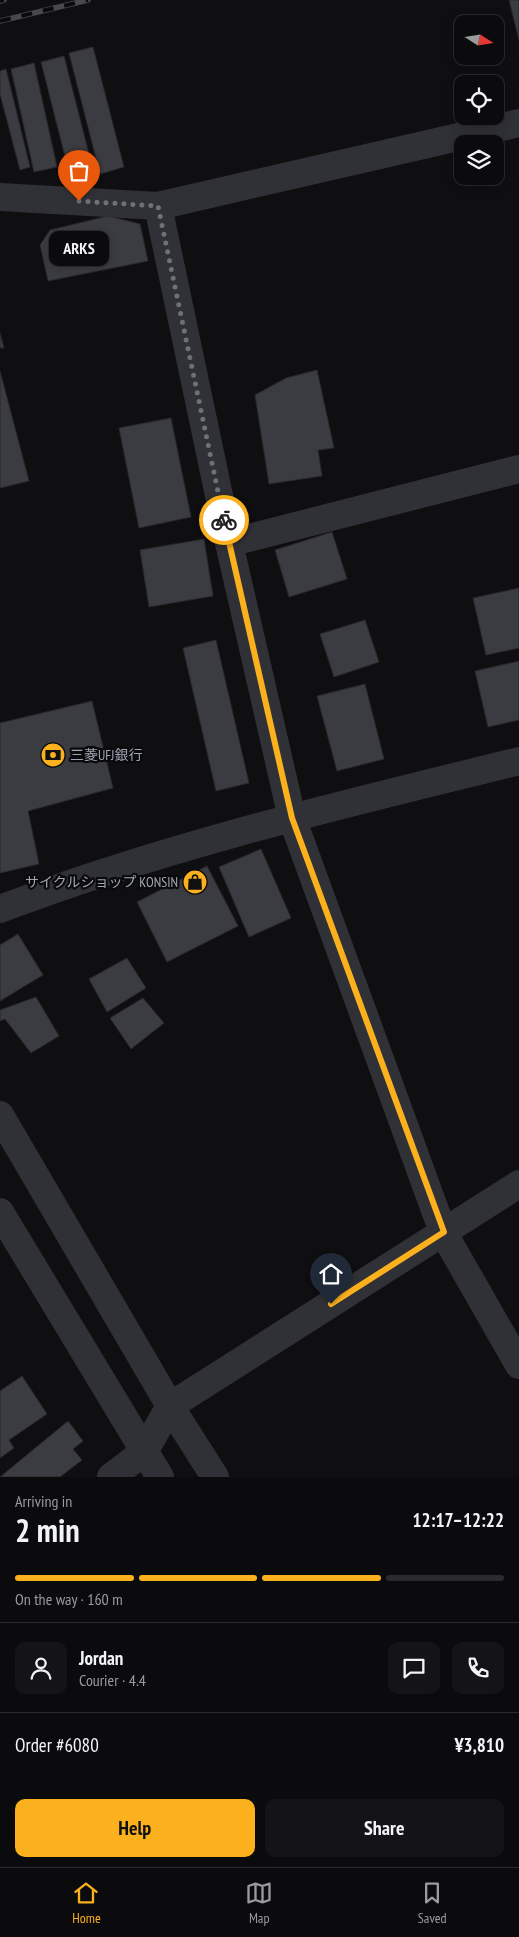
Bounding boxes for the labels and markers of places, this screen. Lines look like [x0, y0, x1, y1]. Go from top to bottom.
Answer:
pin [58, 150, 100, 201]
callout: ARKS [49, 231, 109, 266]
bank icon: 三菱UFJ銀行 [40, 742, 66, 768]
place label: 三菱UFJ銀行 [70, 746, 142, 764]
shop icon: サイクルショップ KONSIN [182, 869, 208, 895]
place label: サイクルショップ KONSIN [25, 873, 178, 891]
pin [310, 1253, 352, 1304]

